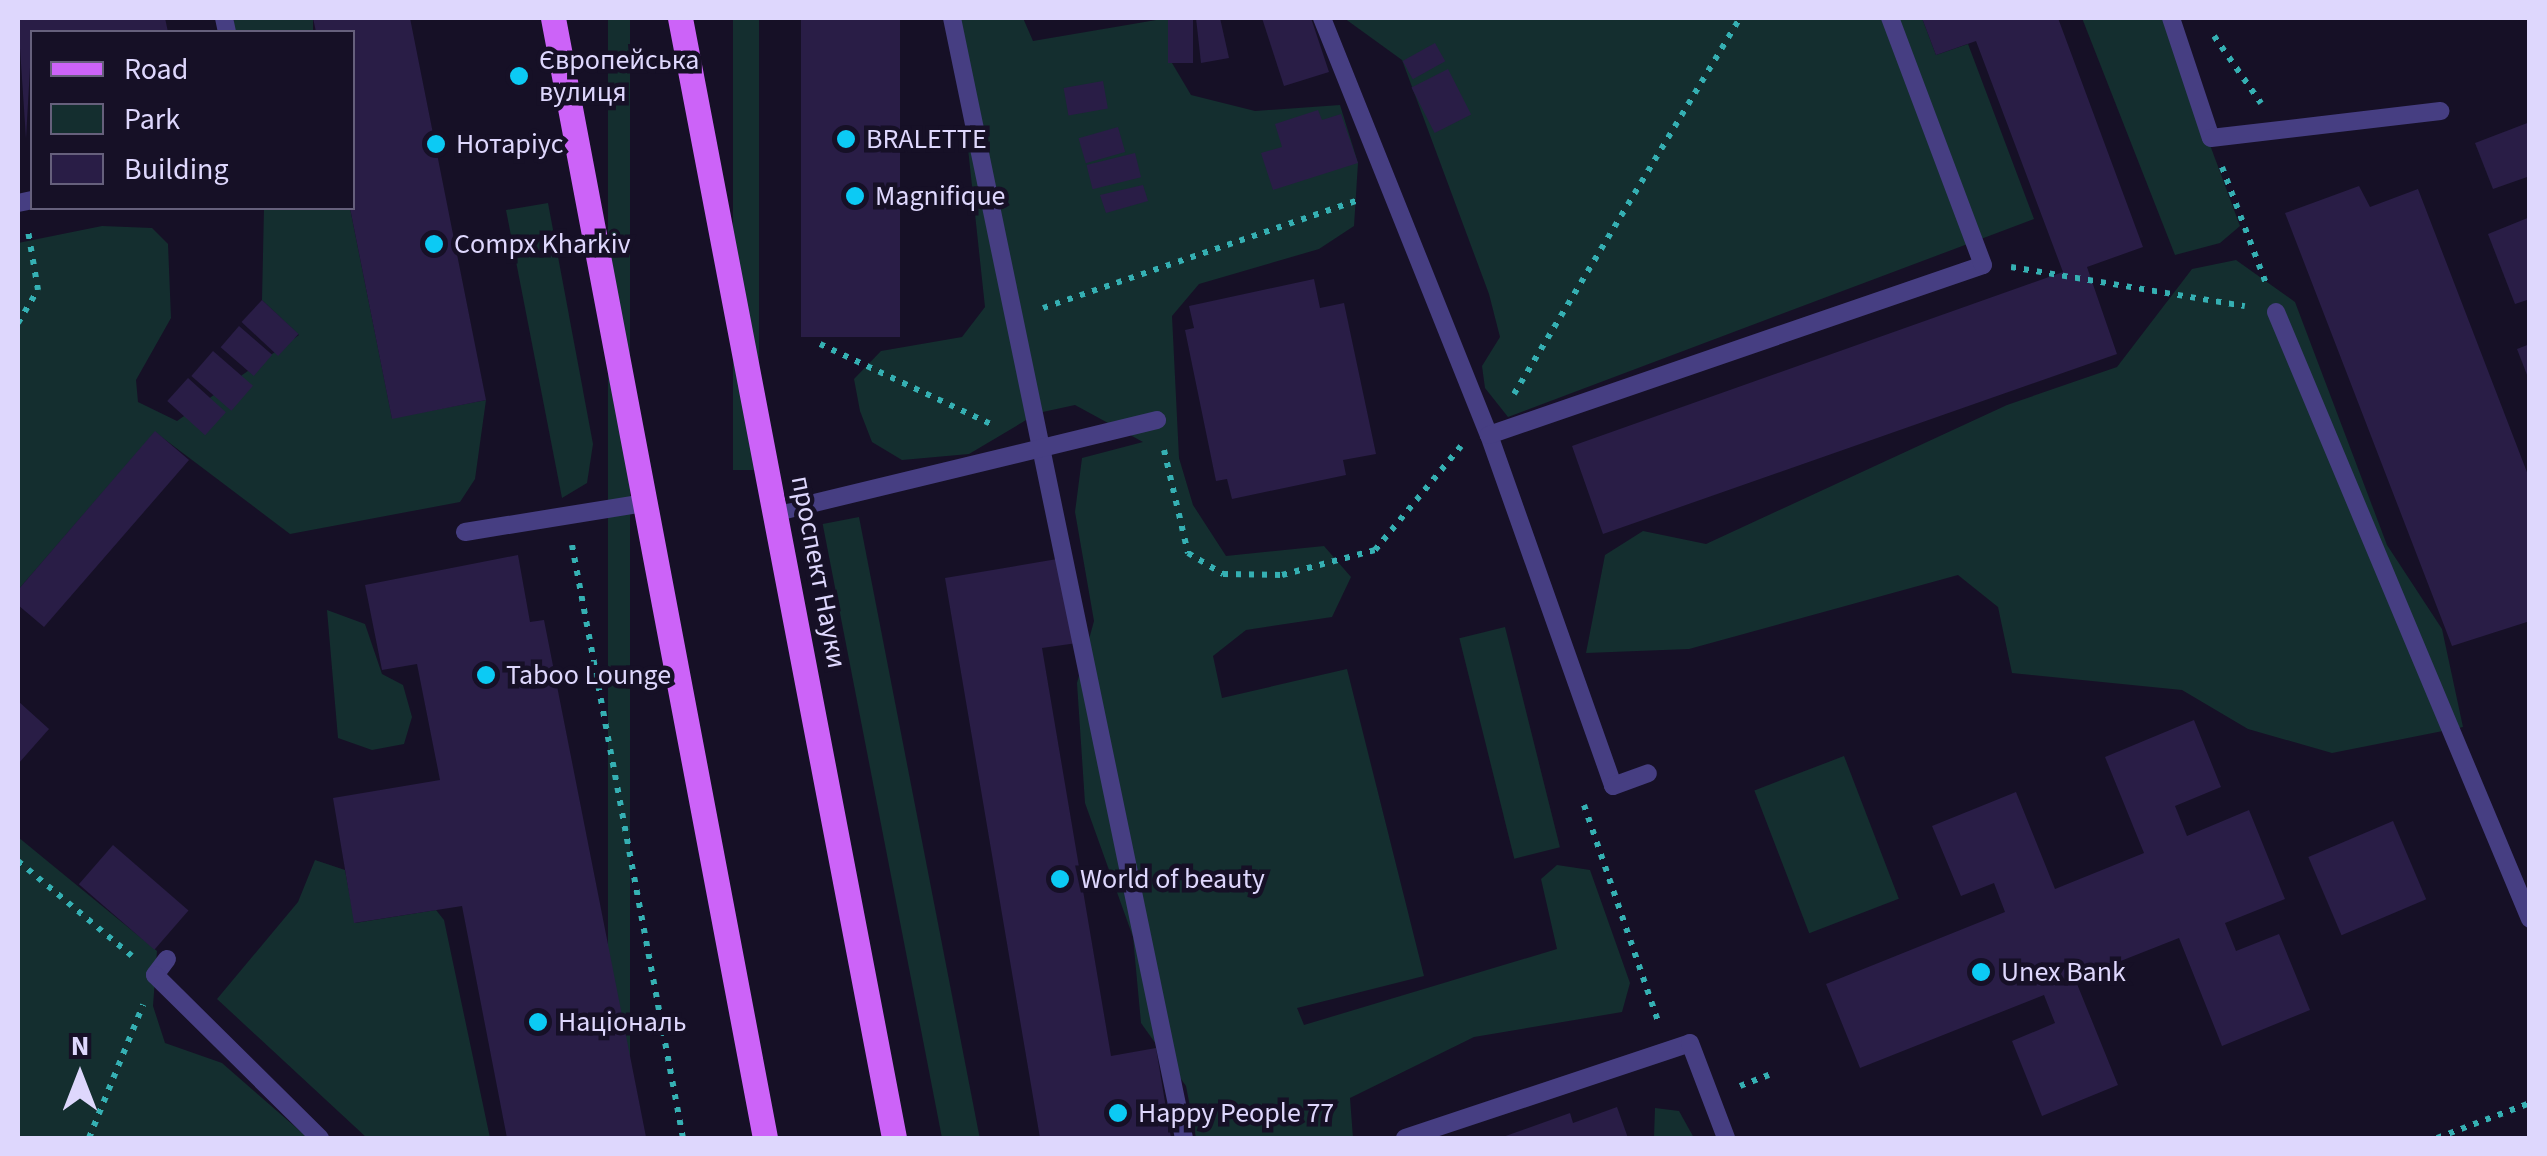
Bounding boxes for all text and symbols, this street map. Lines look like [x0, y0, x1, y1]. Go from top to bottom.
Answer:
legend [30, 30, 355, 210]
place label: Європейська вулиця [539, 43, 699, 109]
text: Road [124, 48, 188, 91]
marker: Європейська вулиця [508, 65, 530, 87]
text: Park [124, 98, 180, 141]
place label: BRALETTE [866, 122, 987, 156]
place label: Нотаріус [456, 127, 564, 161]
marker: BRALETTE [835, 128, 857, 150]
marker: Нотаріус [425, 133, 447, 155]
text: Building [124, 148, 229, 191]
place label: Magnifique [875, 179, 1006, 213]
marker: Magnifique [844, 185, 866, 207]
place label: Compx Kharkiv [454, 227, 631, 261]
marker: Compx Kharkiv [423, 233, 445, 255]
street label: проспект Науки [784, 473, 854, 671]
place label: Taboo Lounge [506, 658, 671, 692]
marker: Taboo Lounge [475, 664, 497, 686]
place label: World of beauty [1080, 862, 1265, 896]
marker: World of beauty [1049, 868, 1071, 890]
place label: Unex Bank [2001, 955, 2126, 989]
marker: Unex Bank [1970, 961, 1992, 983]
place label: Національ [558, 1005, 687, 1039]
marker: Національ [527, 1011, 549, 1033]
north arrow [30, 1026, 130, 1126]
text: N [71, 1026, 89, 1066]
place label: Happy People 77 [1138, 1096, 1334, 1130]
marker: Happy People 77 [1107, 1102, 1129, 1124]

